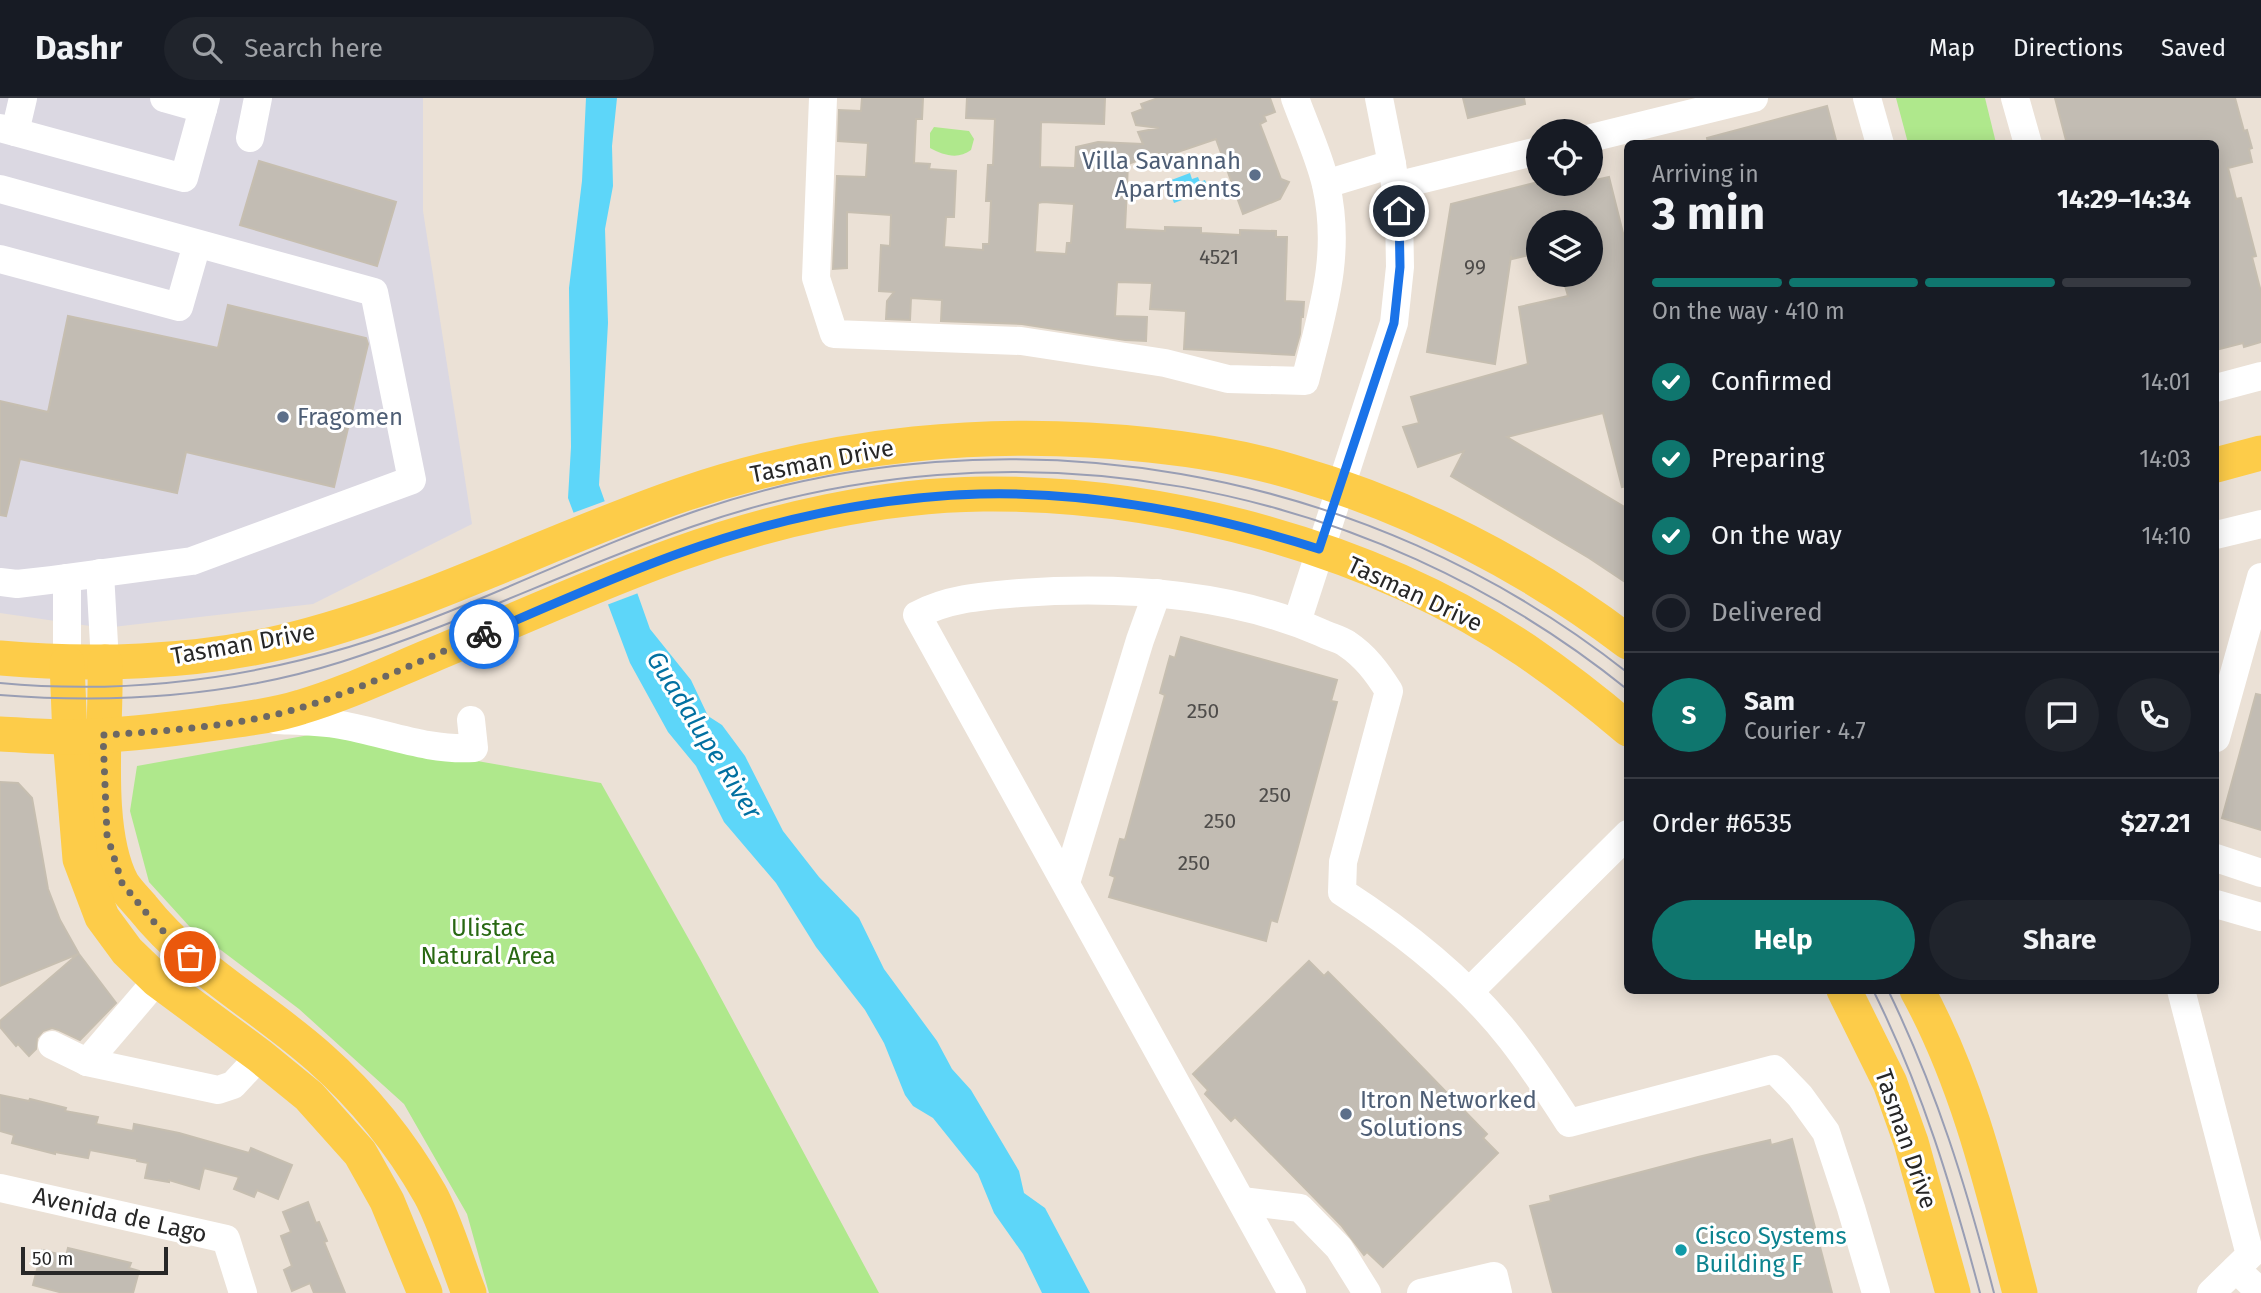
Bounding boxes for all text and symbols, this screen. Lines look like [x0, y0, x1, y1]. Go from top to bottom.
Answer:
search box [164, 17, 654, 80]
text: Dashr [35, 28, 122, 68]
icon: search [188, 29, 226, 67]
text: Search here [244, 33, 383, 64]
text: Map [1929, 34, 1975, 62]
text: Directions [2013, 34, 2123, 62]
text: Saved [2161, 34, 2226, 62]
map controls [1526, 119, 1603, 287]
button: locate [1526, 119, 1603, 196]
place label: Villa Savannah Apartments [1082, 147, 1241, 203]
text: Arriving in [1652, 160, 1759, 188]
marker: Villa Savannah Apartments [1247, 167, 1263, 183]
pin [1369, 181, 1429, 241]
text: 14:29–14:34 [2057, 184, 2191, 215]
text: 3 min [1652, 186, 1765, 241]
icon: home [1380, 192, 1418, 230]
button: layers [1526, 210, 1603, 287]
house number: 4521 [1199, 244, 1239, 270]
house number: 99 [1464, 254, 1486, 280]
text: On the way · 410 m [1652, 297, 1845, 325]
icon: check [1652, 363, 1690, 401]
text: Confirmed [1711, 366, 1832, 397]
text: 14:01 [2141, 368, 2191, 396]
place label: Fragomen [297, 403, 403, 431]
marker: Fragomen [275, 409, 291, 425]
street label: Tasman Drive [748, 433, 896, 489]
icon: check [1652, 440, 1690, 478]
text: Preparing [1711, 443, 1824, 474]
text: 14:03 [2139, 445, 2191, 473]
icon: check [1652, 517, 1690, 555]
text: On the way [1711, 520, 1842, 551]
text: 14:10 [2141, 522, 2191, 550]
street label: Tasman Drive [1343, 551, 1487, 637]
text: Delivered [1711, 597, 1823, 628]
courier [449, 599, 519, 669]
icon: bike [465, 615, 503, 653]
street label: Tasman Drive [169, 618, 317, 670]
water label: Guadalupe River [640, 645, 769, 826]
button: chat [2025, 678, 2099, 752]
button: phone [2117, 678, 2191, 752]
text: Sam [1744, 686, 1795, 717]
house number: 250 [1187, 698, 1219, 724]
text: S [1682, 700, 1696, 731]
text: Courier · 4.7 [1744, 717, 1866, 745]
house number: 250 [1259, 782, 1291, 808]
house number: 250 [1204, 808, 1236, 834]
text: Order #6535 [1652, 808, 1792, 839]
text: $27.21 [2120, 808, 2191, 839]
house number: 250 [1178, 850, 1210, 876]
button: Help [1652, 900, 1915, 980]
button: Share [1929, 900, 2191, 980]
park label: Ulistac Natural Area [421, 914, 555, 970]
pin [160, 927, 220, 987]
icon: bag [171, 938, 209, 976]
street label: Tasman Drive [1869, 1066, 1943, 1212]
place label: Itron Networked Solutions [1360, 1086, 1537, 1142]
marker: Itron Networked Solutions [1338, 1106, 1354, 1122]
street label: Avenida de Lago [30, 1181, 210, 1249]
place label: Cisco Systems Building F [1695, 1222, 1847, 1278]
marker: Cisco Systems Building F [1673, 1242, 1689, 1258]
scale bar [21, 1244, 168, 1276]
text: 50 m [32, 1247, 73, 1270]

